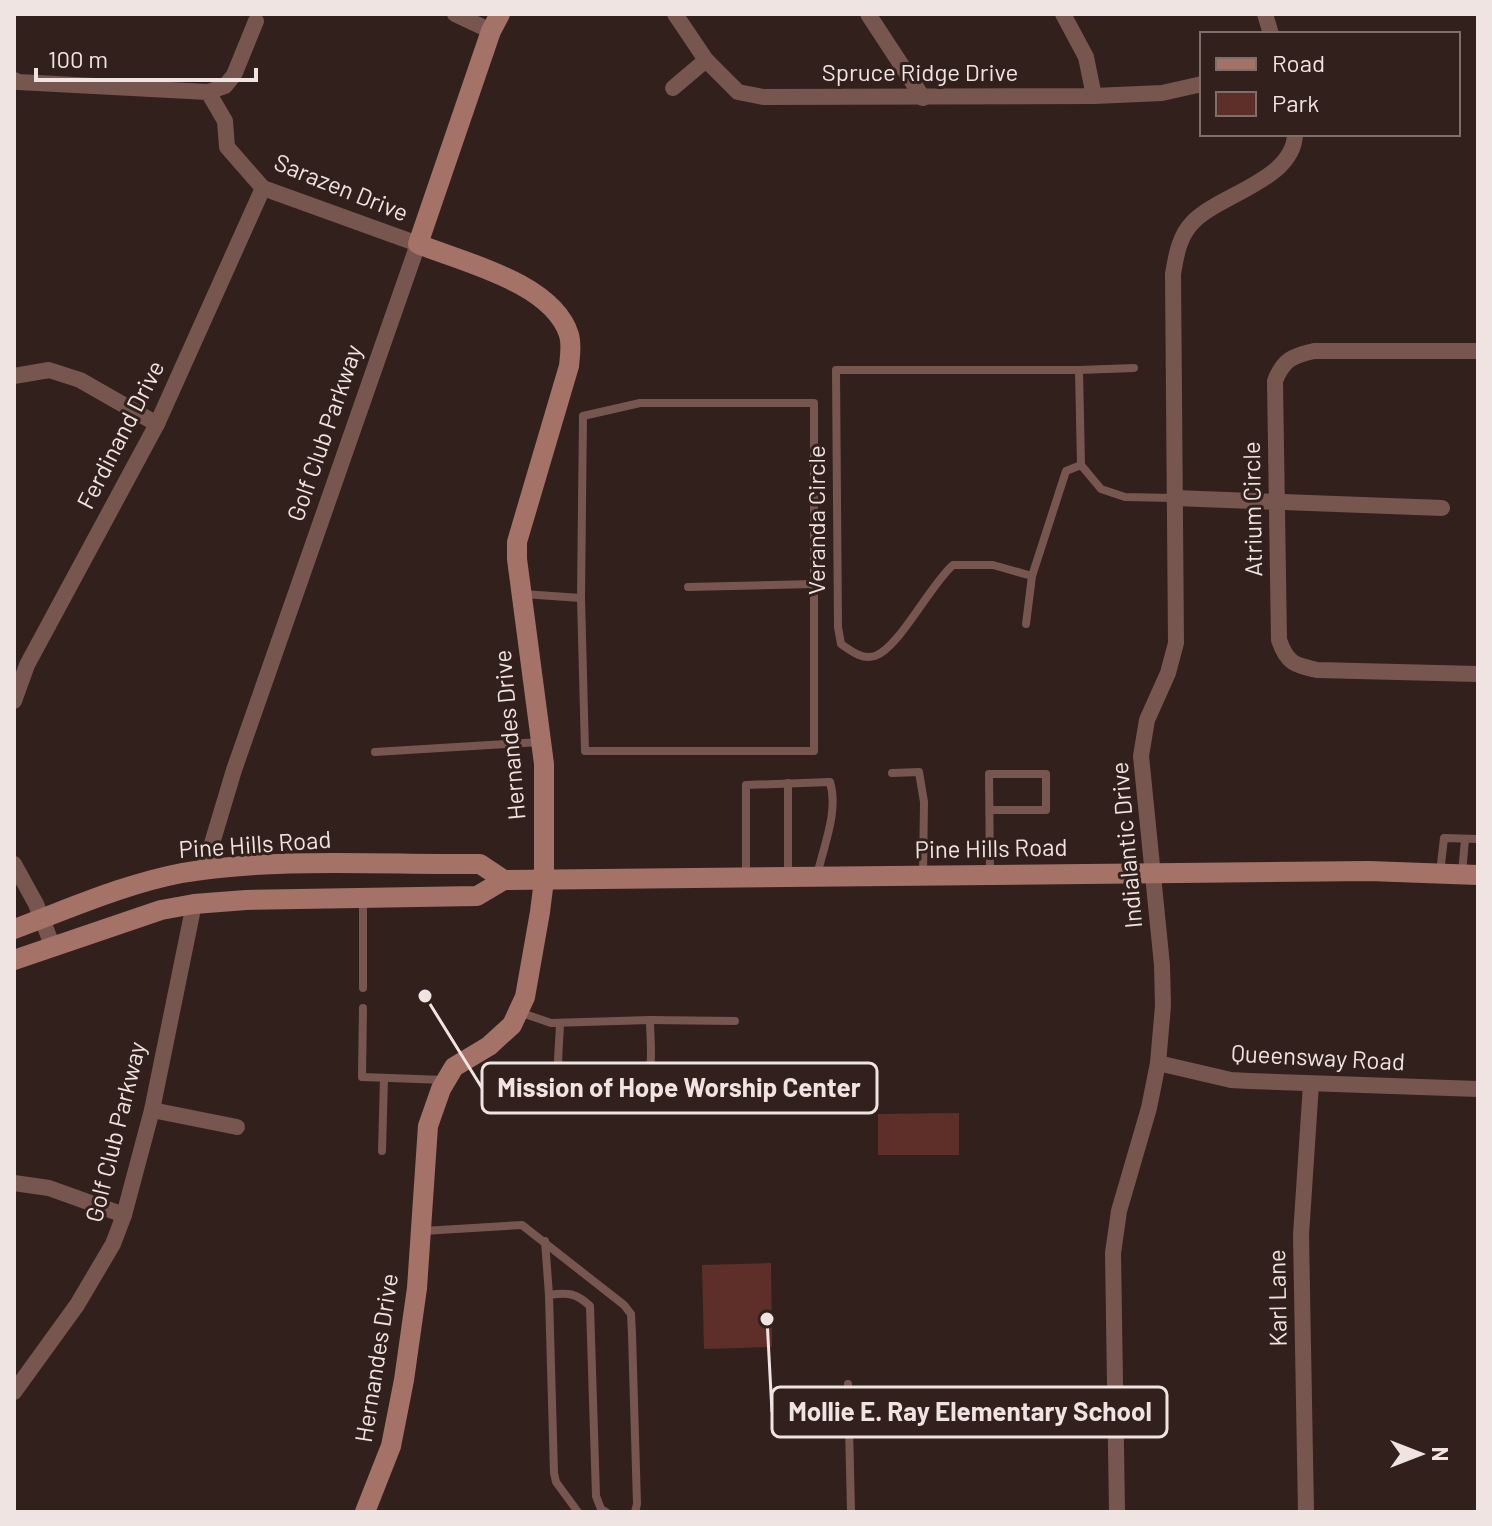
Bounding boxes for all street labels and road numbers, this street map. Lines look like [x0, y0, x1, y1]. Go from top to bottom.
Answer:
street label: Spruce Ridge Drive [822, 57, 1018, 86]
street label: Sarazen Drive [270, 147, 413, 227]
street label: Golf Club Parkway [280, 340, 367, 525]
street label: Ferdinand Drive [70, 355, 170, 513]
street label: Atrium Circle [1236, 441, 1267, 577]
street label: Veranda Circle [801, 445, 830, 595]
street label: Hernandes Drive [487, 649, 530, 821]
street label: Indialantic Drive [1104, 761, 1147, 929]
street label: Pine Hills Road [178, 824, 332, 863]
street label: Pine Hills Road [914, 832, 1068, 863]
street label: Queensway Road [1230, 1037, 1406, 1076]
street label: Golf Club Parkway [78, 1038, 151, 1225]
street label: Karl Lane [1261, 1249, 1292, 1347]
street label: Hernandes Drive [348, 1271, 403, 1444]

